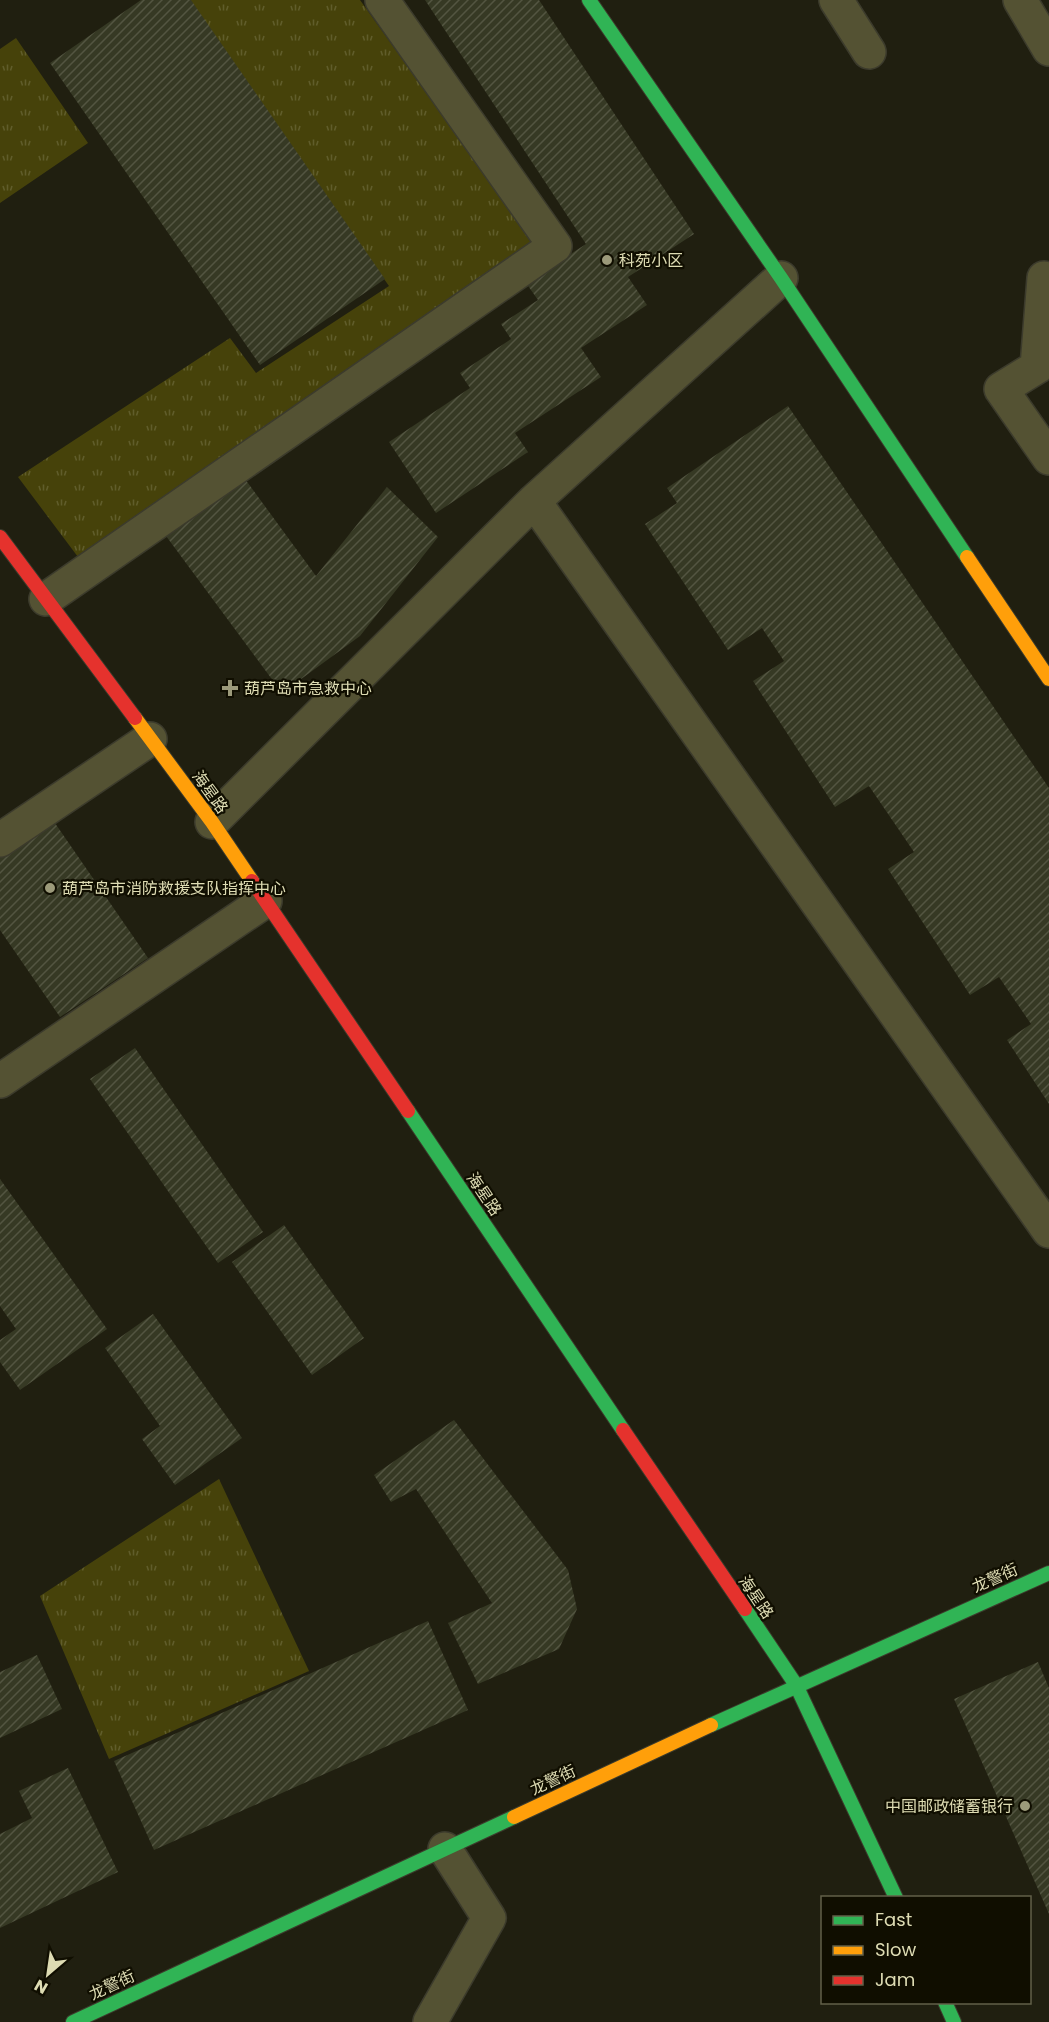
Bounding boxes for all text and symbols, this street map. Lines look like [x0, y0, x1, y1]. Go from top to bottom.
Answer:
place label: 科苑小区 [619, 249, 683, 272]
marker: 科苑小区 [600, 253, 614, 267]
place label: 葫芦岛市急救中心 [244, 677, 372, 700]
marker: 葫芦岛市急救中心 [221, 679, 239, 697]
street label: 海星路 [187, 766, 233, 818]
place label: 葫芦岛市消防救援支队指挥中心 [62, 877, 286, 900]
marker: 葫芦岛市消防救援支队指挥中心 [43, 881, 57, 895]
street label: 海星路 [461, 1168, 507, 1220]
street label: 龙警街 [968, 1558, 1022, 1598]
street label: 海星路 [733, 1571, 779, 1623]
street label: 龙警街 [526, 1759, 580, 1801]
place label: 中国邮政储蓄银行 [885, 1795, 1013, 1818]
marker: 中国邮政储蓄银行 [1018, 1799, 1032, 1813]
legend [821, 1896, 1031, 2004]
text: Fast [875, 1907, 912, 1932]
text: Slow [875, 1937, 917, 1962]
north arrow [18, 1944, 78, 2004]
street label: 龙警街 [85, 1964, 139, 2006]
text: Jam [875, 1967, 915, 1992]
text: N [30, 1974, 52, 2000]

